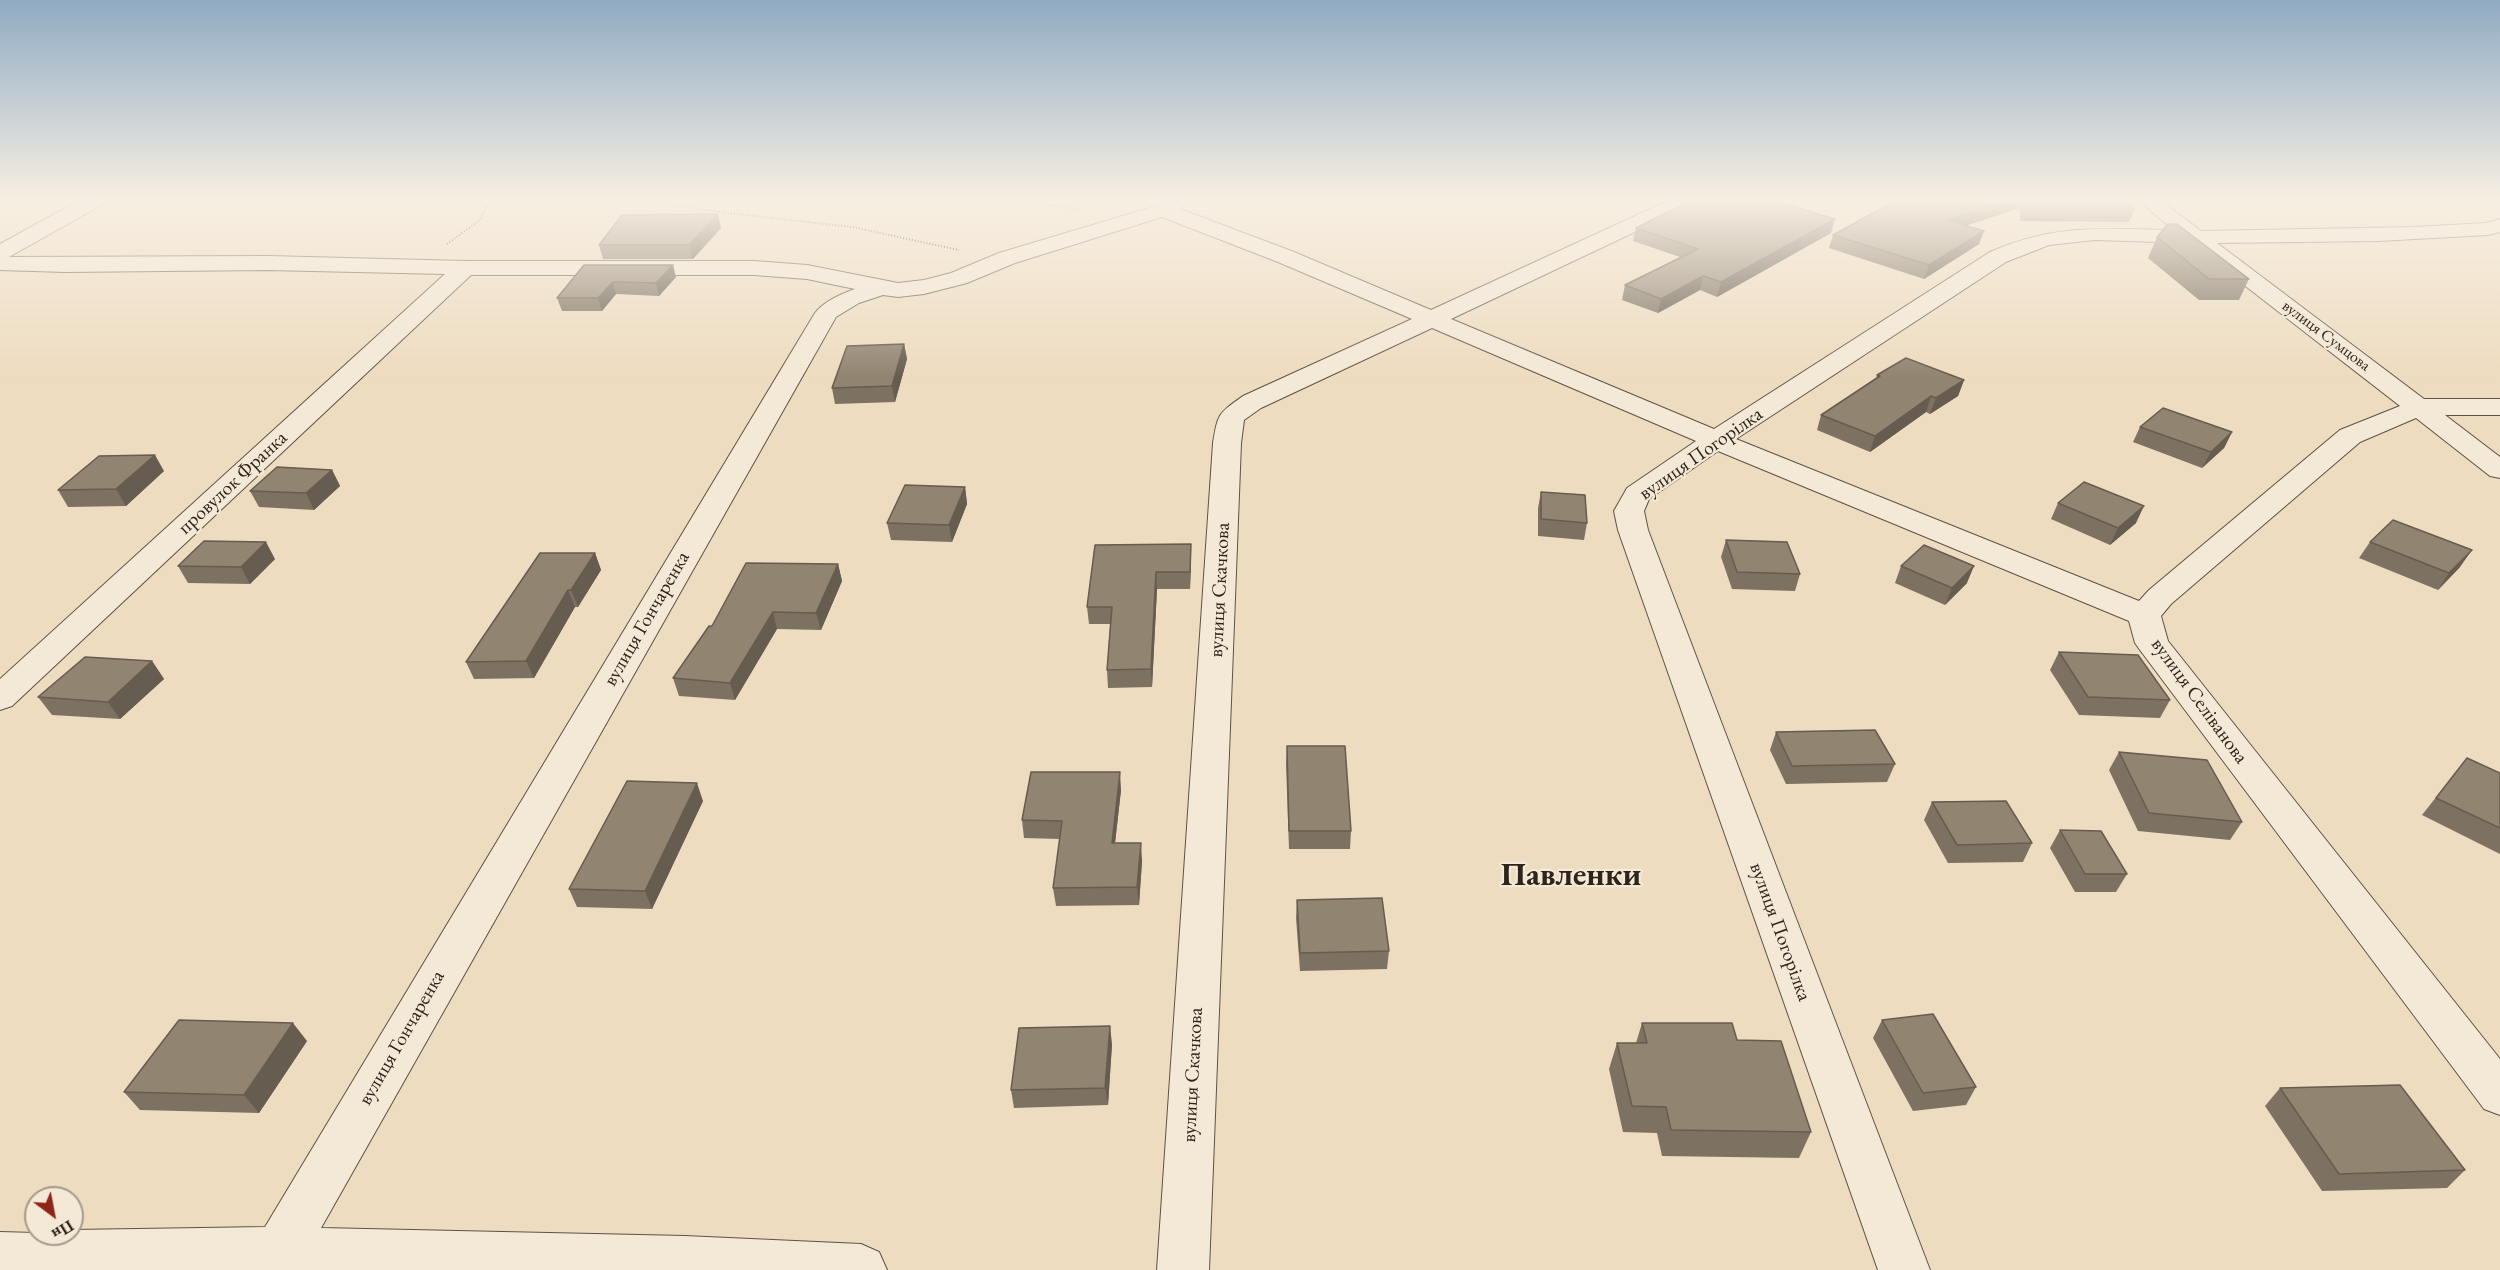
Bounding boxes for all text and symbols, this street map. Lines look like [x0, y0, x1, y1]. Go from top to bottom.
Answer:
street label: вулиця Сумцова [2278, 297, 2374, 375]
street label: вулиця Погорілка [1635, 402, 1767, 506]
street label: провулок Франка [173, 426, 293, 540]
street label: вулиця Скачкова [1204, 522, 1236, 658]
street label: вулиця Гончаренка [599, 547, 695, 691]
street label: вулиця Селіванова [2145, 633, 2253, 769]
district label: Павленки [1501, 857, 1641, 895]
street label: вулиця Погорілка [1744, 860, 1816, 1004]
street label: вулиця Гончаренка [354, 966, 450, 1110]
street label: вулиця Скачкова [1177, 1007, 1209, 1143]
north arrow [24, 1186, 84, 1246]
text: Пн [48, 1215, 78, 1245]

